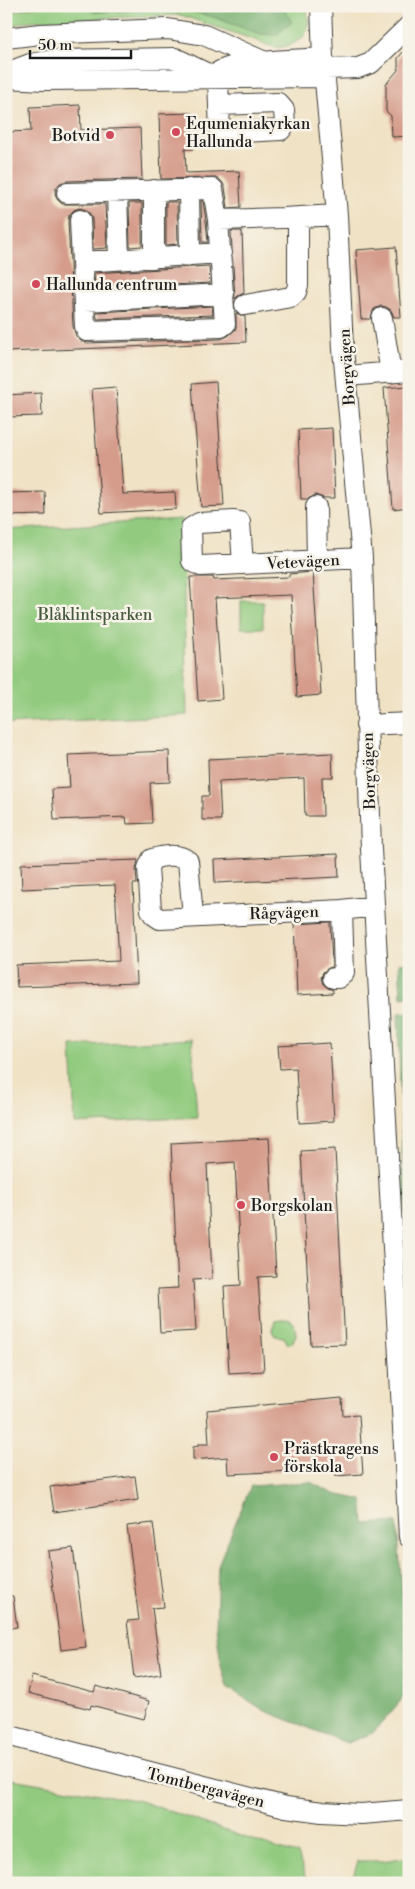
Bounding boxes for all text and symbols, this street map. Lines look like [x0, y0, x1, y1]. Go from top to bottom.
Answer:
scale bar [30, 28, 131, 60]
text: 50 m [38, 36, 72, 55]
place label: Equmeniakyrkan Hallunda [186, 114, 311, 152]
place label: Botvid [51, 126, 100, 146]
marker: Equmeniakyrkan Hallunda [170, 126, 182, 138]
marker: Botvid [104, 129, 116, 141]
place label: Hallunda centrum [46, 275, 177, 295]
marker: Hallunda centrum [30, 278, 42, 290]
street label: Borgvägen [334, 327, 360, 407]
street label: Vetevägen [265, 550, 341, 574]
park label: Blåklintsparken [37, 605, 153, 625]
street label: Borgvägen [358, 732, 380, 811]
street label: Rågvägen [249, 902, 320, 924]
place label: Borgskolan [250, 1196, 333, 1216]
marker: Borgskolan [235, 1199, 247, 1211]
place label: Prästkragens förskola [284, 1439, 379, 1477]
marker: Prästkragens förskola [268, 1451, 280, 1463]
street label: Tomtbergavägen [145, 1764, 267, 1812]

